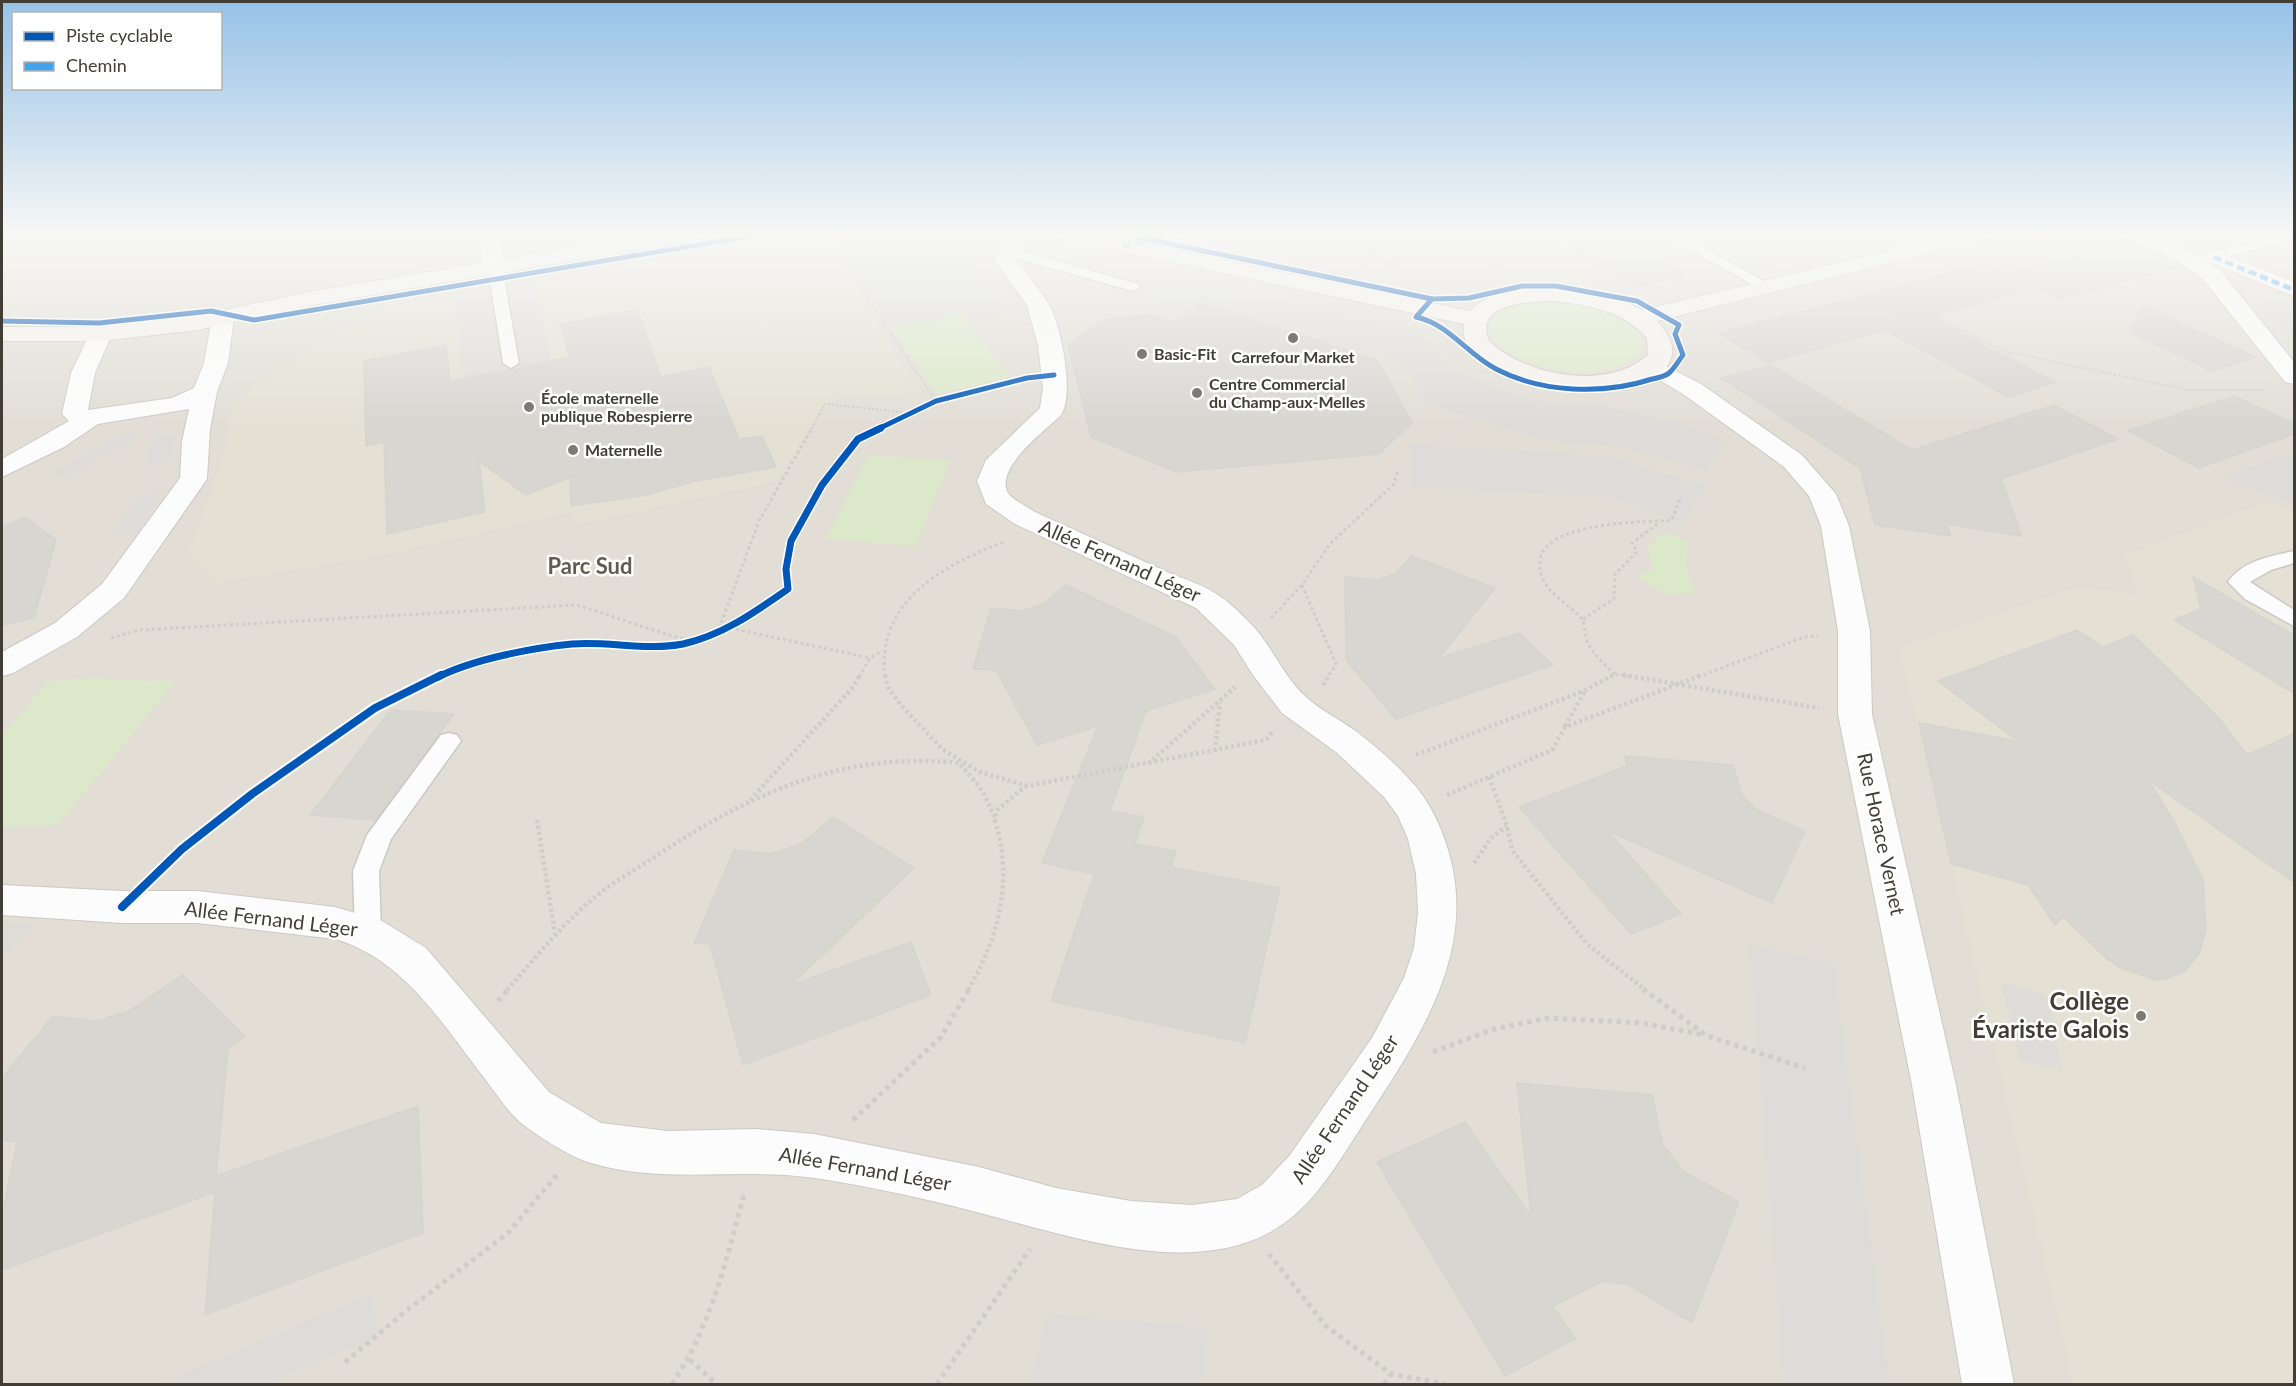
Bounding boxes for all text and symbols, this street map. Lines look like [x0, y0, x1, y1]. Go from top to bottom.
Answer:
legend [12, 12, 222, 90]
text: Piste cyclable [66, 24, 173, 46]
text: Chemin [66, 54, 127, 76]
marker: Carrefour Market [1286, 331, 1300, 345]
place label: Basic-Fit [1154, 344, 1216, 363]
marker: Basic-Fit [1135, 347, 1149, 361]
place label: Carrefour Market [1231, 347, 1355, 366]
place label: Centre Commercial du Champ-aux-Melles [1209, 374, 1365, 411]
marker: Centre Commercial du Champ-aux-Melles [1190, 386, 1204, 400]
place label: École maternelle publique Robespierre [541, 388, 693, 425]
marker: École maternelle publique Robespierre [522, 400, 536, 414]
place label: Maternelle [585, 440, 663, 459]
marker: Maternelle [566, 443, 580, 457]
street label: Allée Fernand Léger [1036, 514, 1206, 607]
district label: Parc Sud [547, 552, 633, 579]
street label: Rue Horace Vernet [1853, 750, 1911, 917]
street label: Allée Fernand Léger [183, 895, 360, 941]
place label: Collège Évariste Galois [1972, 986, 2129, 1043]
marker: Collège Évariste Galois [2134, 1009, 2148, 1023]
street label: Allée Fernand Léger [1286, 1029, 1403, 1187]
street label: Allée Fernand Léger [777, 1141, 954, 1195]

